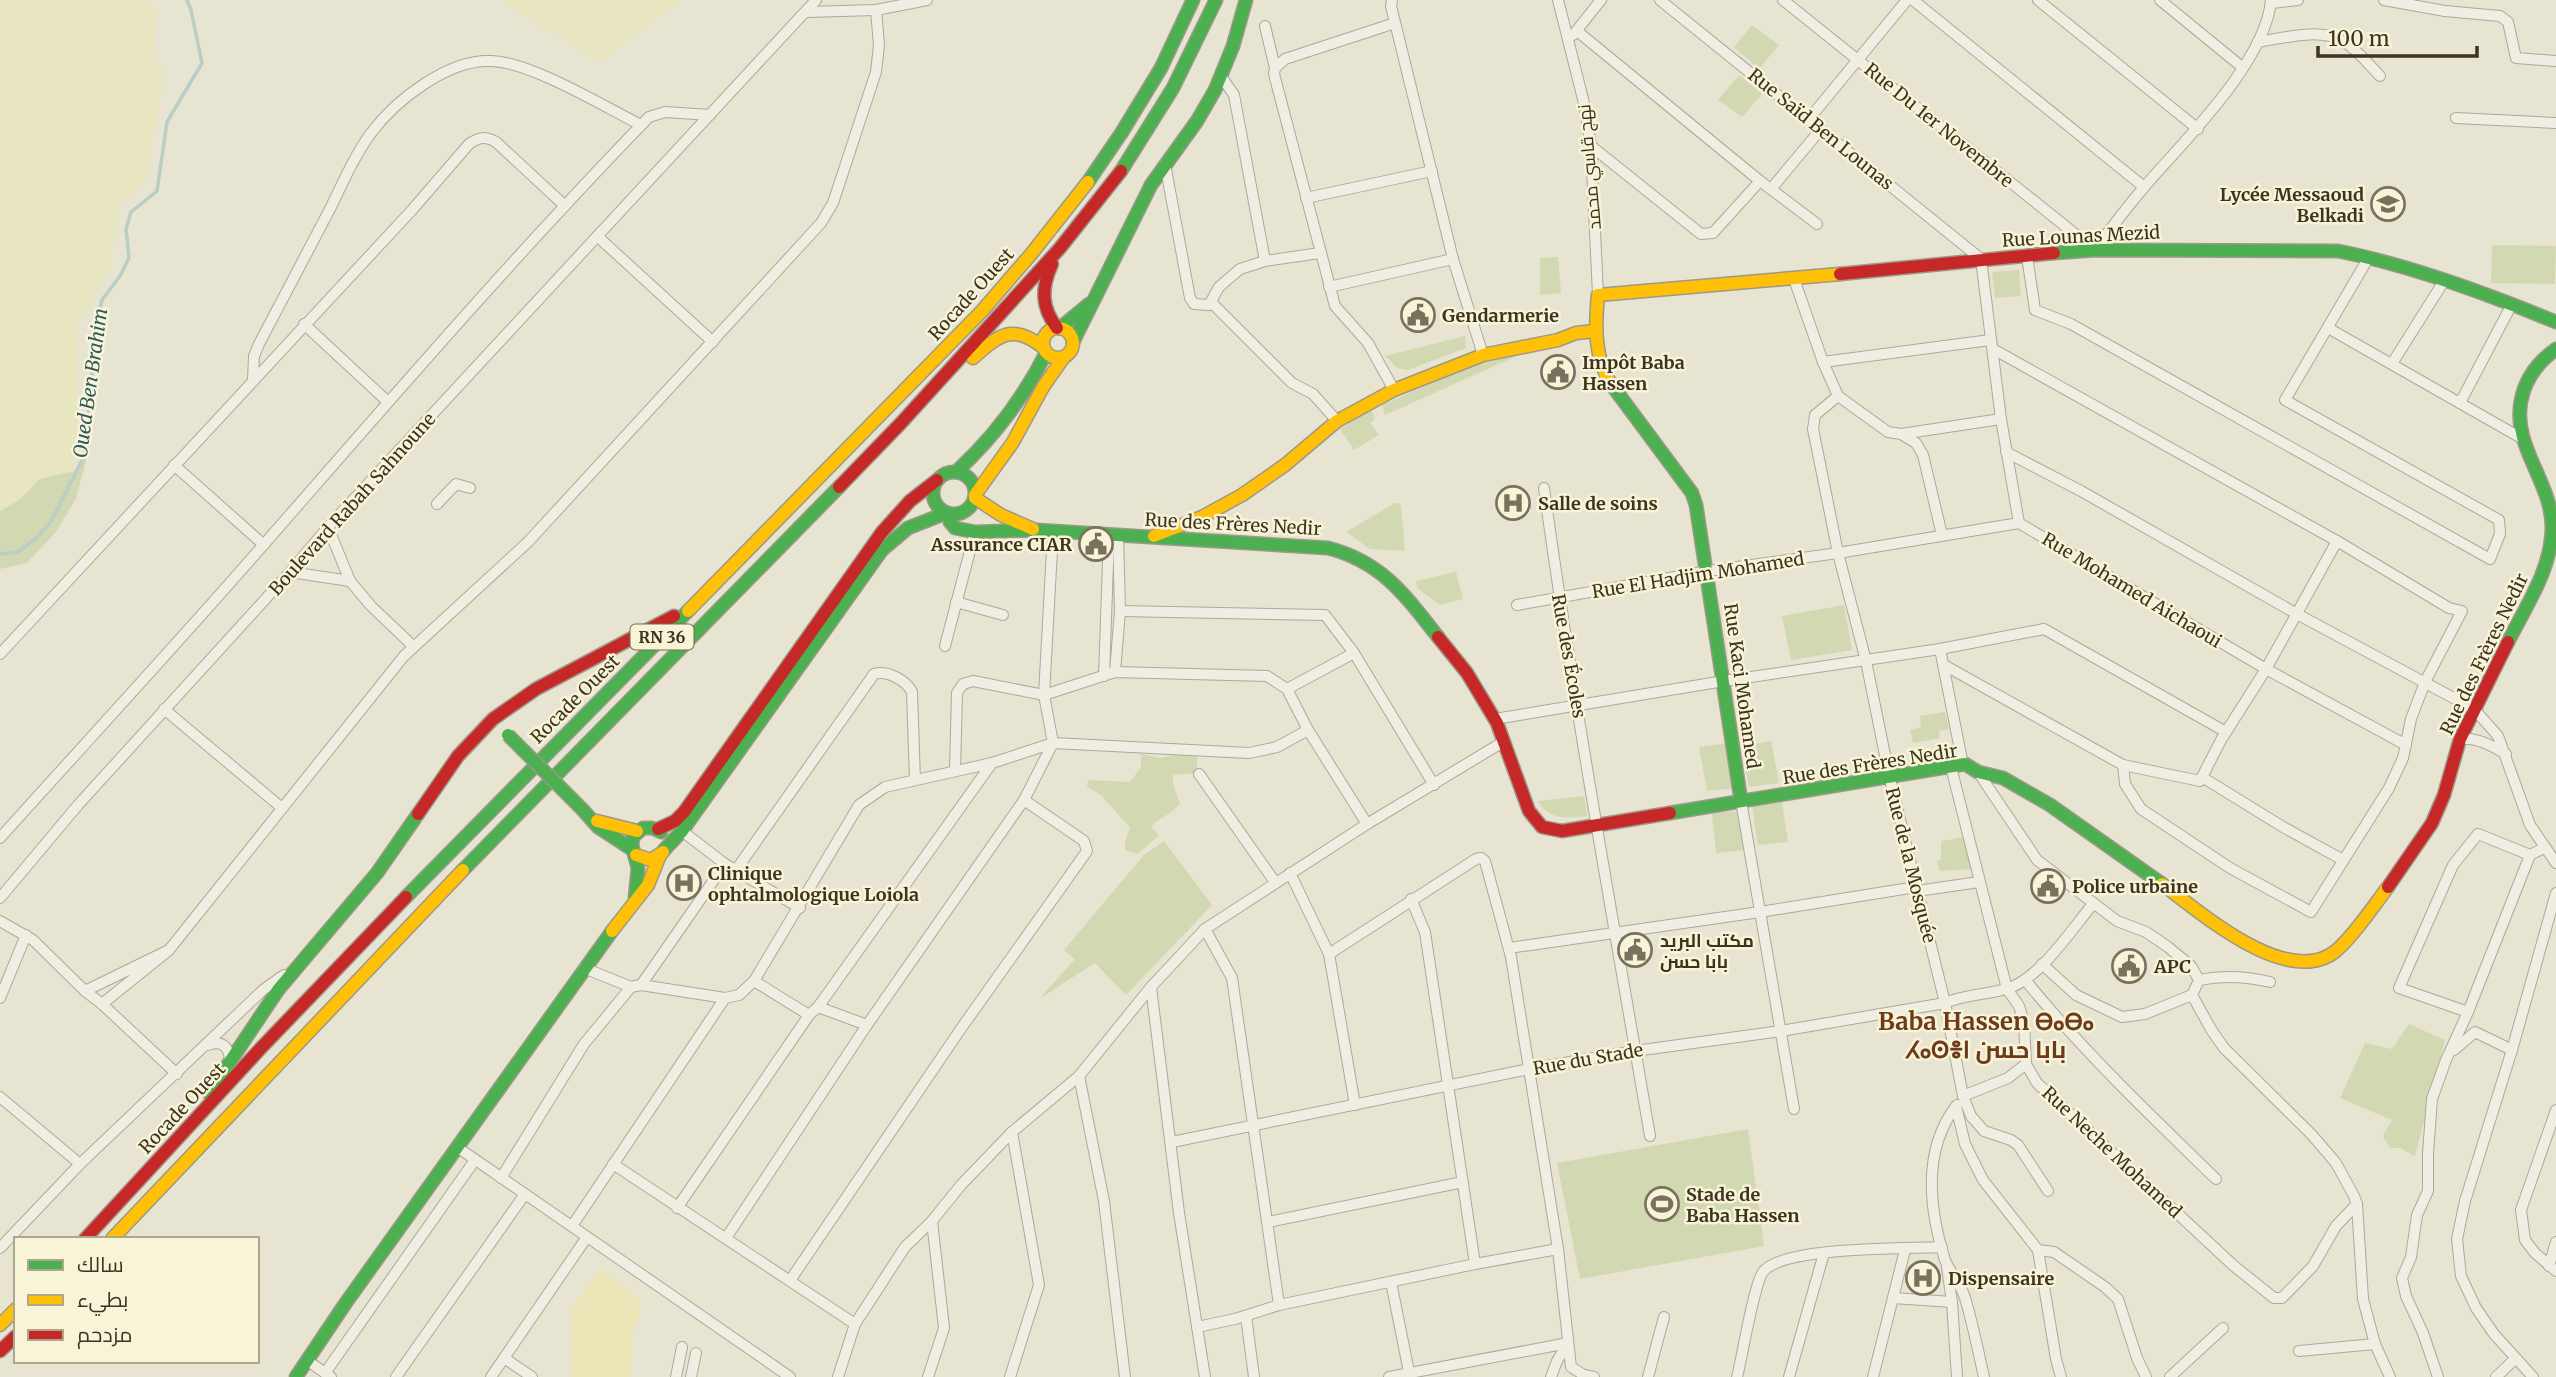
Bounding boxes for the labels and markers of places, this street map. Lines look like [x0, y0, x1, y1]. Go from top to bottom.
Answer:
place label: Lycée Messaoud Belkadi [2220, 183, 2364, 227]
school or university icon: Lycée Messaoud Belkadi [2369, 185, 2407, 223]
public building icon: Gendarmerie [1399, 296, 1437, 334]
place label: Gendarmerie [1442, 304, 1559, 327]
place label: Impôt Baba Hassen [1582, 351, 1685, 395]
public building icon: Impôt Baba Hassen [1539, 353, 1577, 391]
hospital icon: Salle de soins [1494, 484, 1532, 522]
place label: Salle de soins [1538, 492, 1658, 515]
public building icon: Assurance CIAR [1077, 525, 1115, 563]
place label: Assurance CIAR [930, 533, 1072, 556]
place label: Clinique ophtalmologique Loiola [708, 862, 919, 906]
hospital icon: Clinique ophtalmologique Loiola [665, 864, 703, 902]
public building icon: Police urbaine [2029, 867, 2067, 905]
place label: Police urbaine [2072, 875, 2198, 898]
place label: مكتب البريد بابا حسن [1660, 929, 1754, 973]
public building icon: مكتب البريد بابا حسن [1616, 931, 1654, 969]
public building icon: APC [2110, 947, 2148, 985]
place label: APC [2153, 955, 2191, 978]
place label: Stade de Baba Hassen [1686, 1183, 1799, 1227]
sports icon: Stade de Baba Hassen [1643, 1185, 1681, 1223]
hospital icon: Dispensaire [1904, 1259, 1942, 1297]
place label: Dispensaire [1948, 1267, 2054, 1290]

